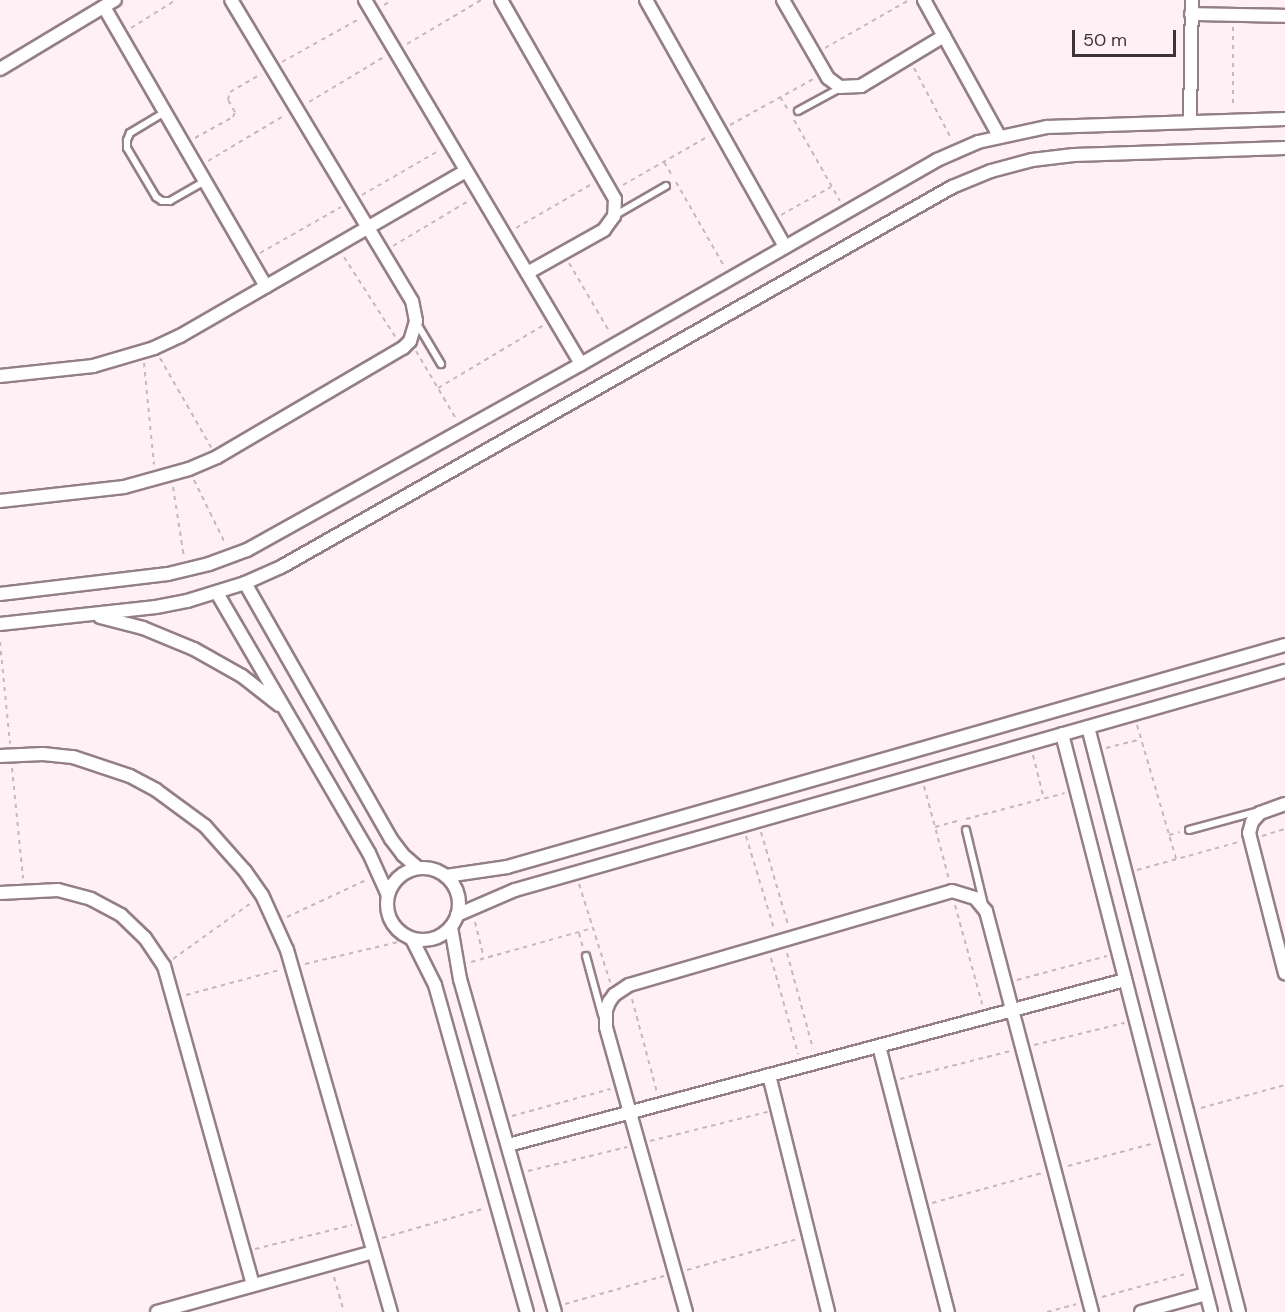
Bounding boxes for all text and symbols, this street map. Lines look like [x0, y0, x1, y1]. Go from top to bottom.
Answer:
scale bar [1075, 18, 1178, 56]
text: 50 m [1083, 28, 1127, 52]

